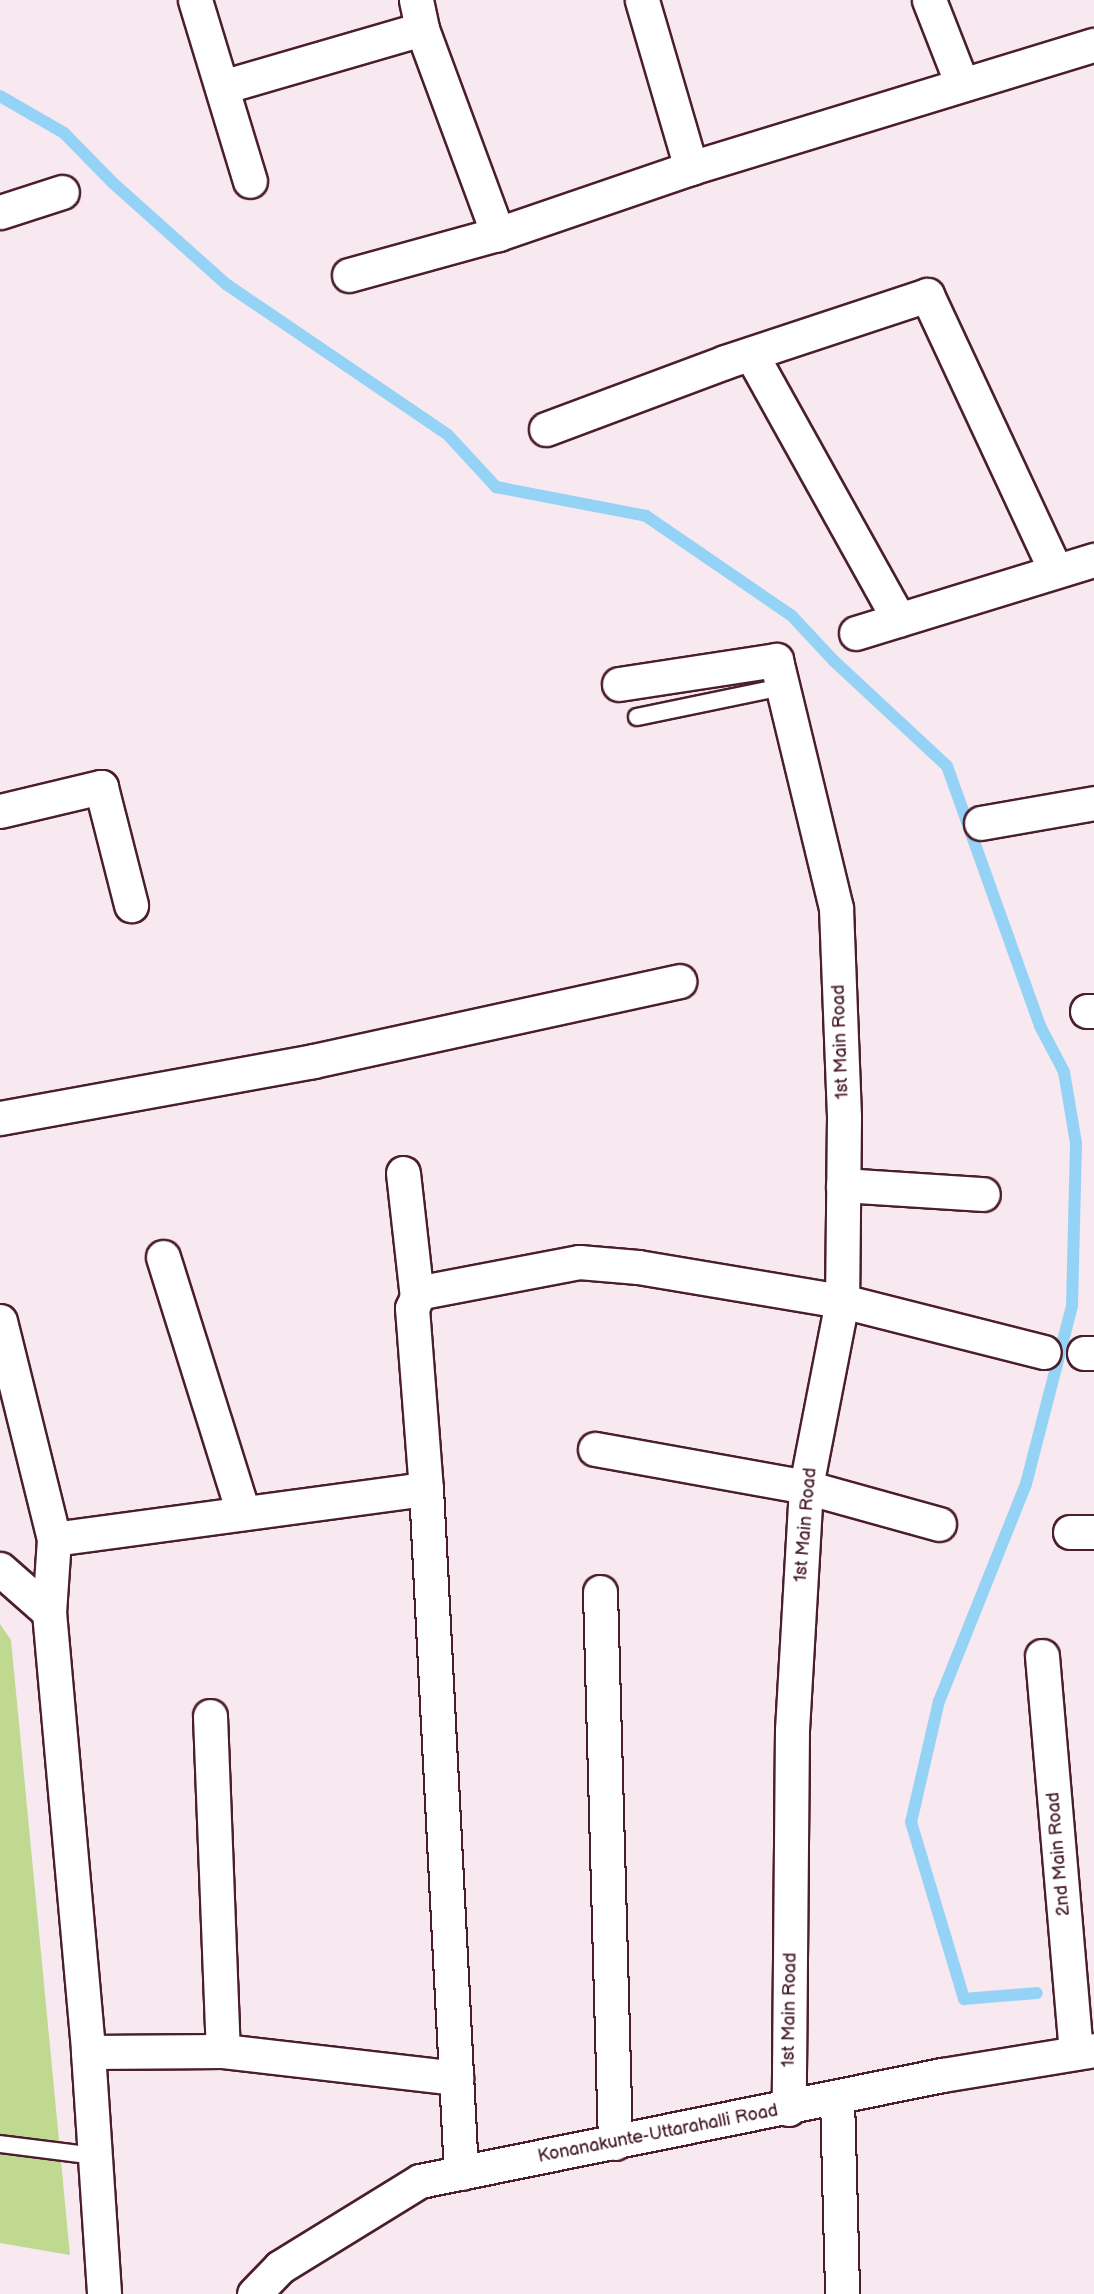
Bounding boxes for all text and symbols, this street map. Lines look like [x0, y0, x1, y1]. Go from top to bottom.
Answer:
street label: 1st Main Road [828, 984, 854, 1100]
street label: 1st Main Road [790, 1467, 822, 1583]
street label: 2nd Main Road [1043, 1791, 1075, 1917]
street label: 1st Main Road [778, 1952, 802, 2068]
street label: Konanakunte-Uttarahalli Road [536, 2100, 780, 2168]

